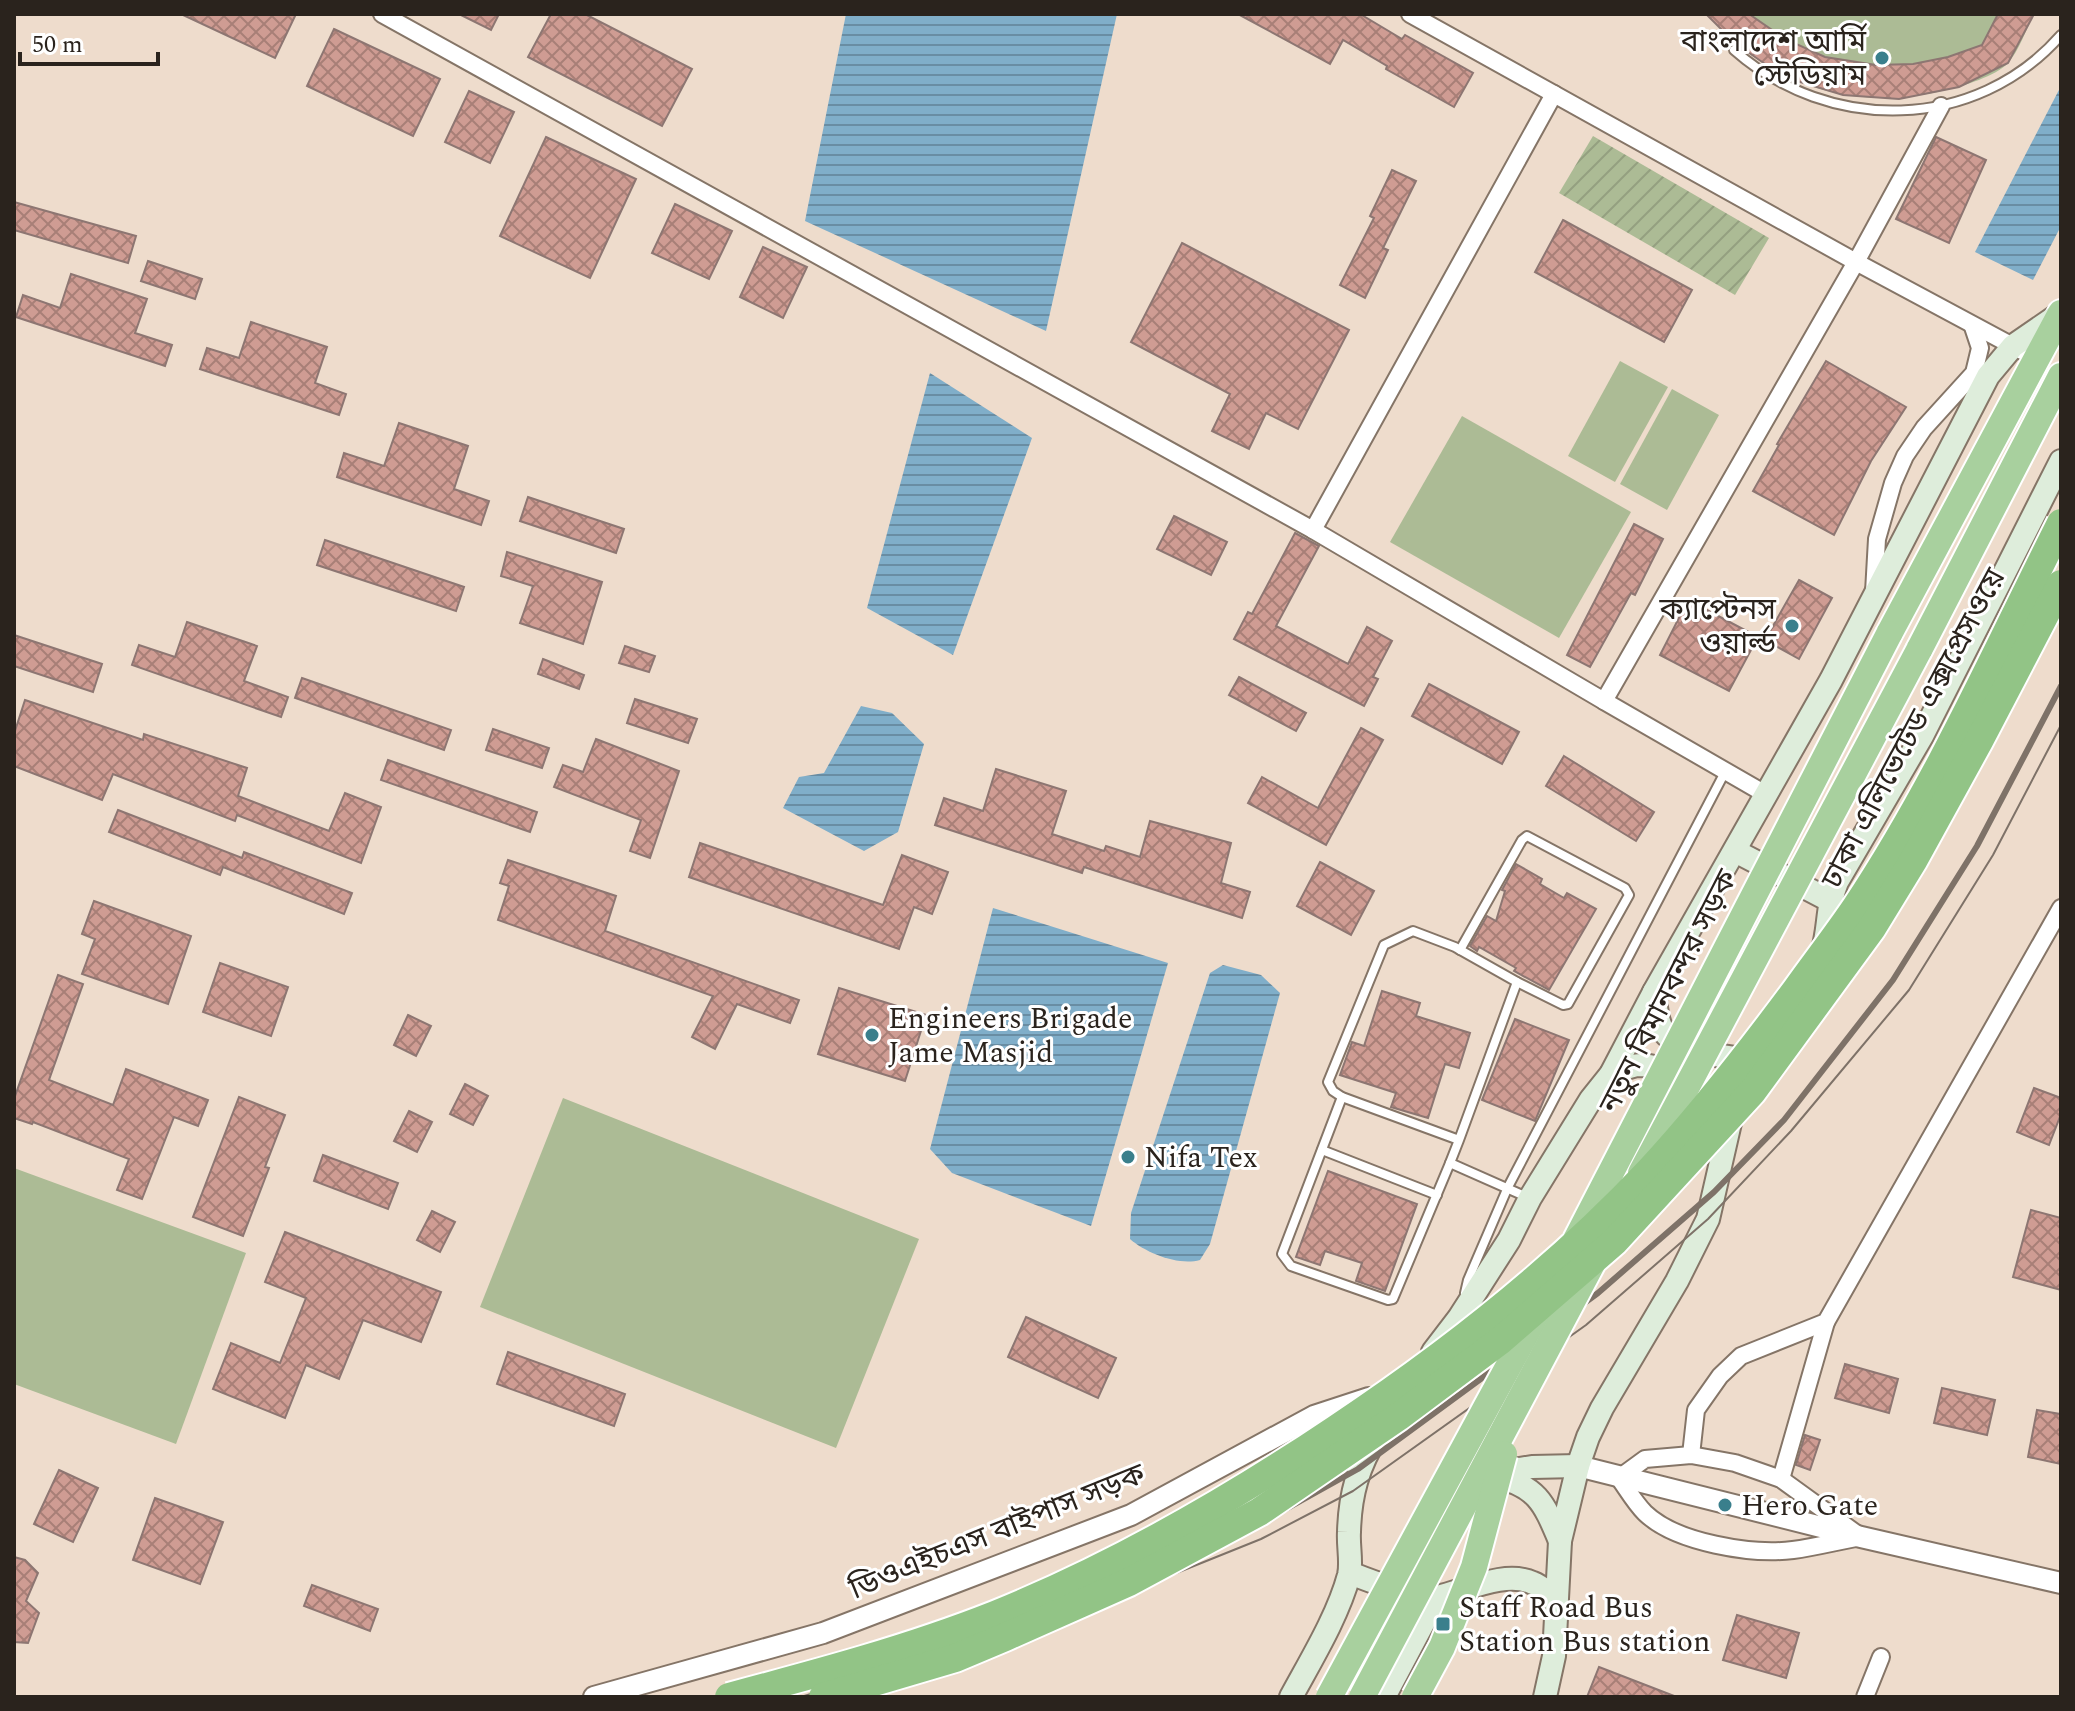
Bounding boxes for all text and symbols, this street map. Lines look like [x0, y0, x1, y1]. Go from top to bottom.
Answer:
scale bar [20, 16, 158, 66]
place label: বাংলাদেশ আর্মি স্টেডিয়াম [1680, 19, 1868, 99]
text: 50 m [32, 27, 83, 63]
marker: বাংলাদেশ আর্মি স্টেডিয়াম [1873, 49, 1891, 67]
street label: ঢাকা এলিভেটেড এক্সপ্রেসওয়ে [1809, 559, 2019, 898]
place label: ক্যাপ্টেনস ওয়ার্ল্ড [1658, 587, 1777, 667]
marker: ক্যাপ্টেনস ওয়ার্ল্ড [1783, 617, 1801, 635]
street label: নতুন বিমানবন্দর সড়ক [1587, 861, 1751, 1122]
place label: Engineers Brigade Jame Masjid [888, 996, 1133, 1076]
marker: Engineers Brigade Jame Masjid [863, 1026, 881, 1044]
place label: Nifa Tex [1144, 1135, 1258, 1181]
marker: Nifa Tex [1119, 1148, 1137, 1166]
street label: ডিওএইচএস বাইপাস সড়ক [842, 1451, 1153, 1613]
place label: Hero Gate [1741, 1483, 1878, 1529]
marker: Hero Gate [1716, 1496, 1734, 1514]
place label: Staff Road Bus Station Bus station [1459, 1585, 1710, 1665]
marker: Staff Road Bus Station Bus station [1434, 1615, 1452, 1633]

